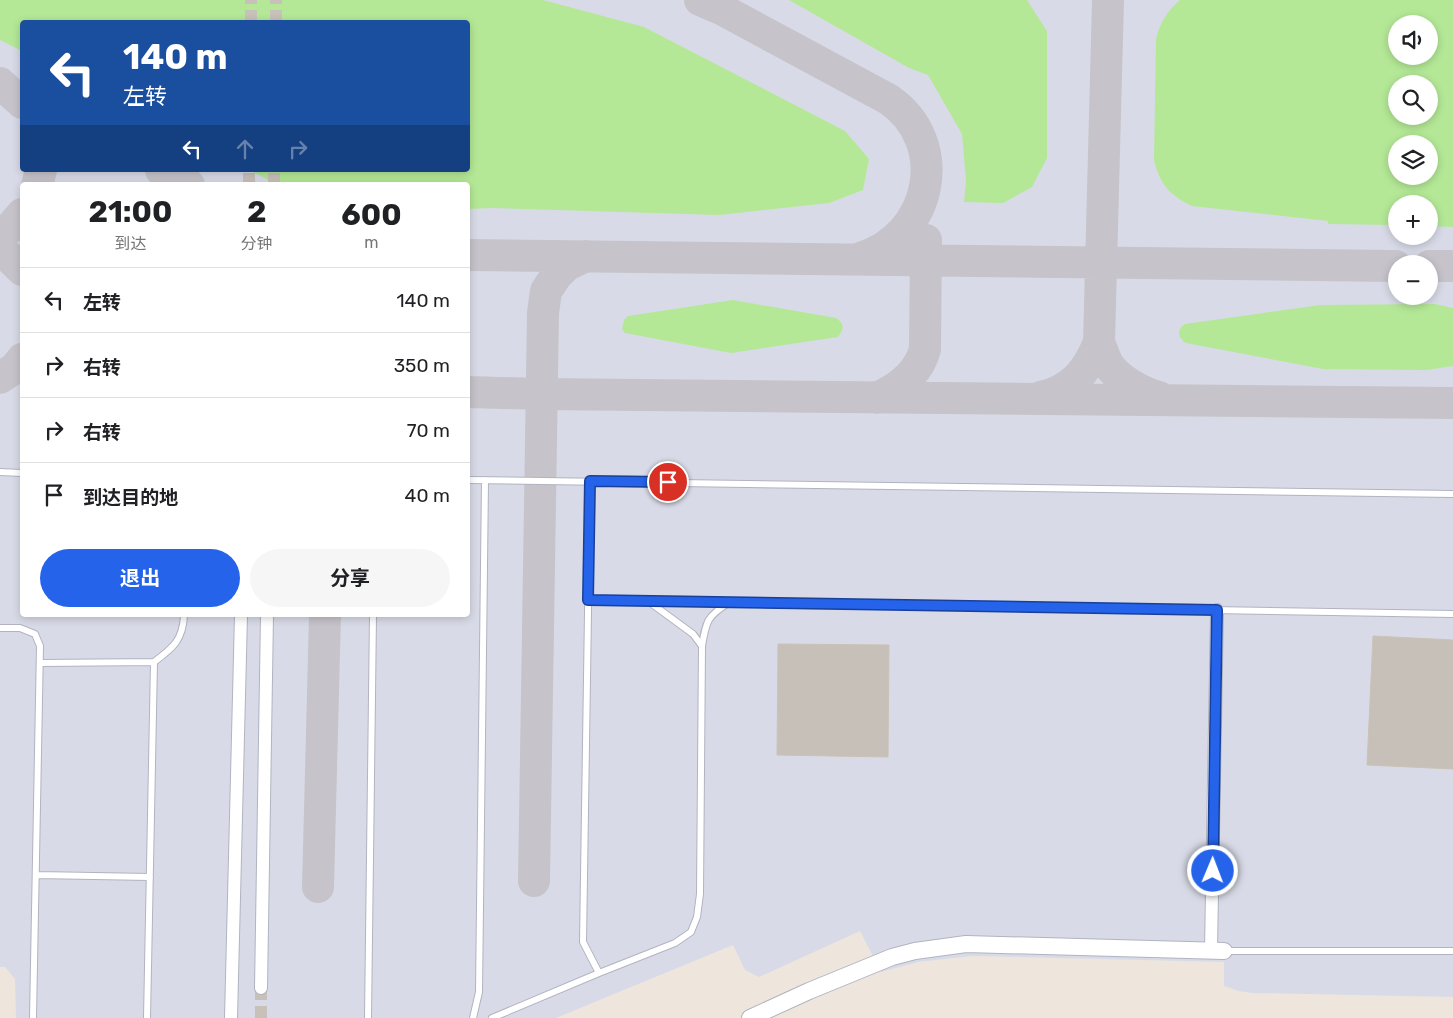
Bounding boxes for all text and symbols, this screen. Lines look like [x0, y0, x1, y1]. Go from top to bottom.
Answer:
map controls [1388, 15, 1438, 305]
button: sound [1388, 15, 1438, 65]
text: 140 m [123, 36, 228, 78]
icon: left [40, 40, 105, 105]
button: search [1388, 75, 1438, 125]
text: 左转 [123, 83, 167, 110]
icon: left [178, 135, 206, 163]
icon: ahead [231, 135, 259, 163]
icon: right [284, 135, 312, 163]
button: layers [1388, 135, 1438, 185]
text: 21:00 [88, 194, 172, 230]
text: 2 [247, 194, 267, 230]
button: + [1388, 195, 1438, 245]
text: 600 [341, 197, 402, 233]
text: m [364, 233, 379, 252]
text: 到达 [114, 234, 146, 253]
text: 分钟 [241, 234, 273, 253]
button: − [1388, 255, 1438, 305]
icon: left [40, 286, 68, 314]
text: 140 m [396, 289, 450, 312]
text: 左转 [83, 291, 121, 314]
icon: right [40, 351, 68, 379]
text: 350 m [394, 354, 450, 377]
text: 右转 [83, 356, 121, 379]
icon: right [40, 416, 68, 444]
text: 70 m [407, 419, 450, 442]
text: 右转 [83, 421, 121, 444]
pin [647, 461, 689, 503]
icon: arrive [654, 468, 682, 496]
icon: arrive [40, 481, 68, 509]
text: 40 m [405, 484, 450, 507]
text: 到达目的地 [83, 486, 178, 509]
button: 退出 [40, 549, 240, 607]
button: 分享 [250, 549, 450, 607]
position arrow [1186, 844, 1238, 896]

